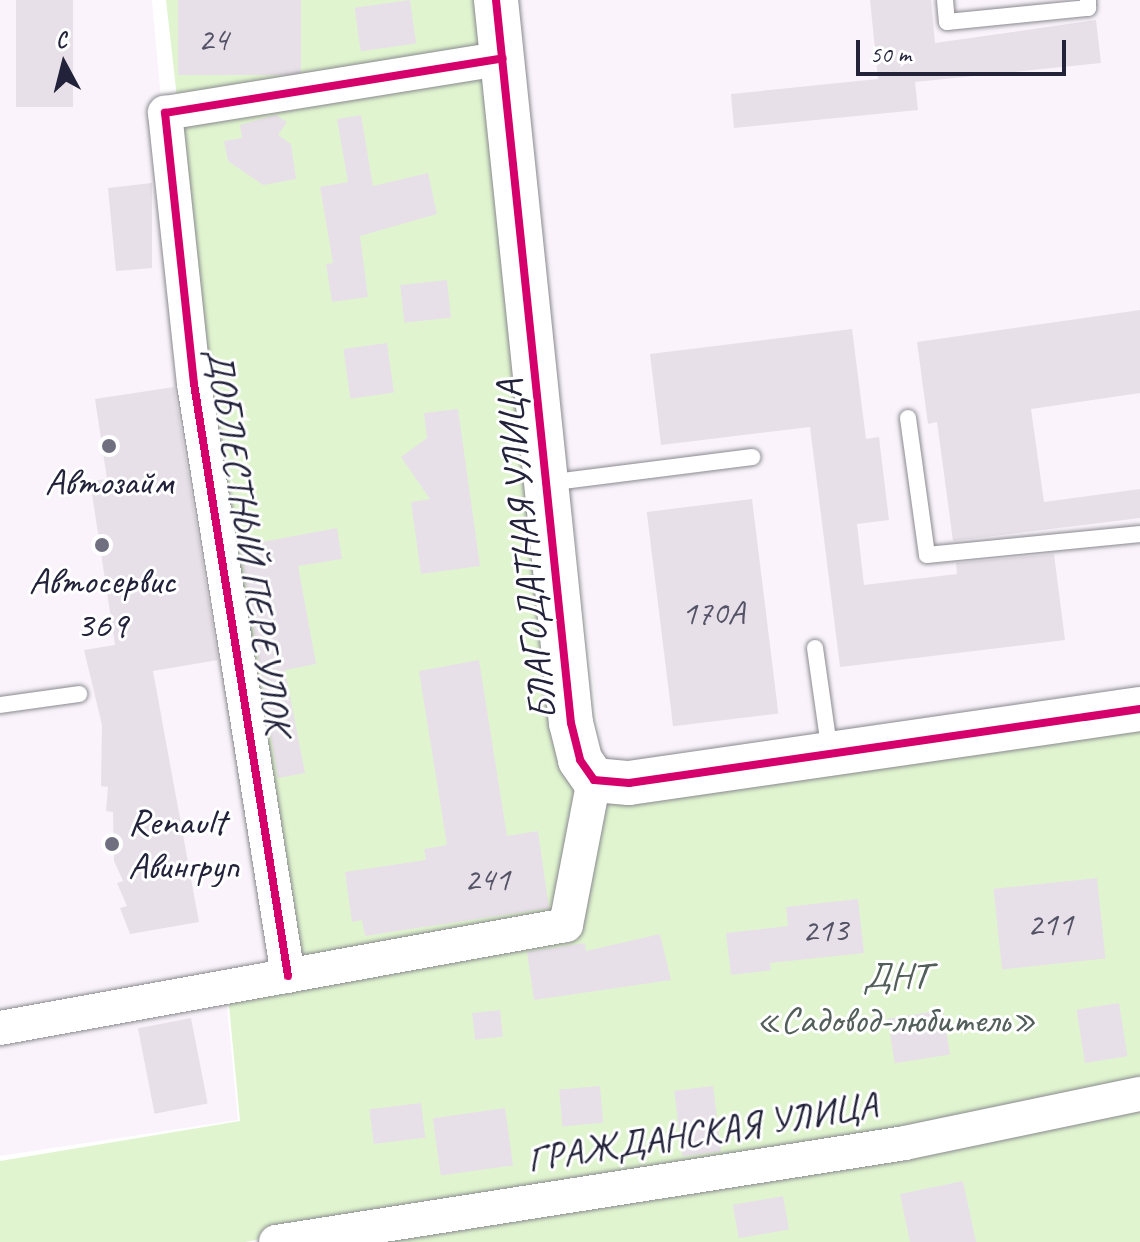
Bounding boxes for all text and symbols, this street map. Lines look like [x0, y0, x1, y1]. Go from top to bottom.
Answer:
house number: 24 [198, 19, 228, 59]
north arrow [24, 24, 104, 104]
scale bar [860, 24, 1070, 74]
text: С [54, 26, 68, 55]
text: 50 m [870, 39, 911, 69]
street label: ДОБЛЕСТНЫЙ ПЕРЕУЛОК [196, 345, 302, 737]
street label: БЛАГОДАТНАЯ УЛИЦА [486, 379, 566, 721]
marker: Автозайм [100, 437, 118, 455]
place label: Автозайм [45, 459, 173, 505]
marker: Автосервис 369 [93, 536, 111, 554]
place label: Автосервис 369 [29, 558, 175, 648]
house number: 170А [682, 593, 744, 633]
place label: Renault Авингруп [128, 799, 239, 888]
marker: Renault Авингруп [103, 835, 121, 853]
house number: 241 [464, 859, 510, 899]
house number: 211 [1027, 904, 1073, 944]
house number: 213 [802, 910, 848, 950]
park label: ДНТ «Садовод-любитель» [756, 953, 1036, 1042]
street label: ГРАЖДАНСКАЯ УЛИЦА [524, 1082, 880, 1182]

